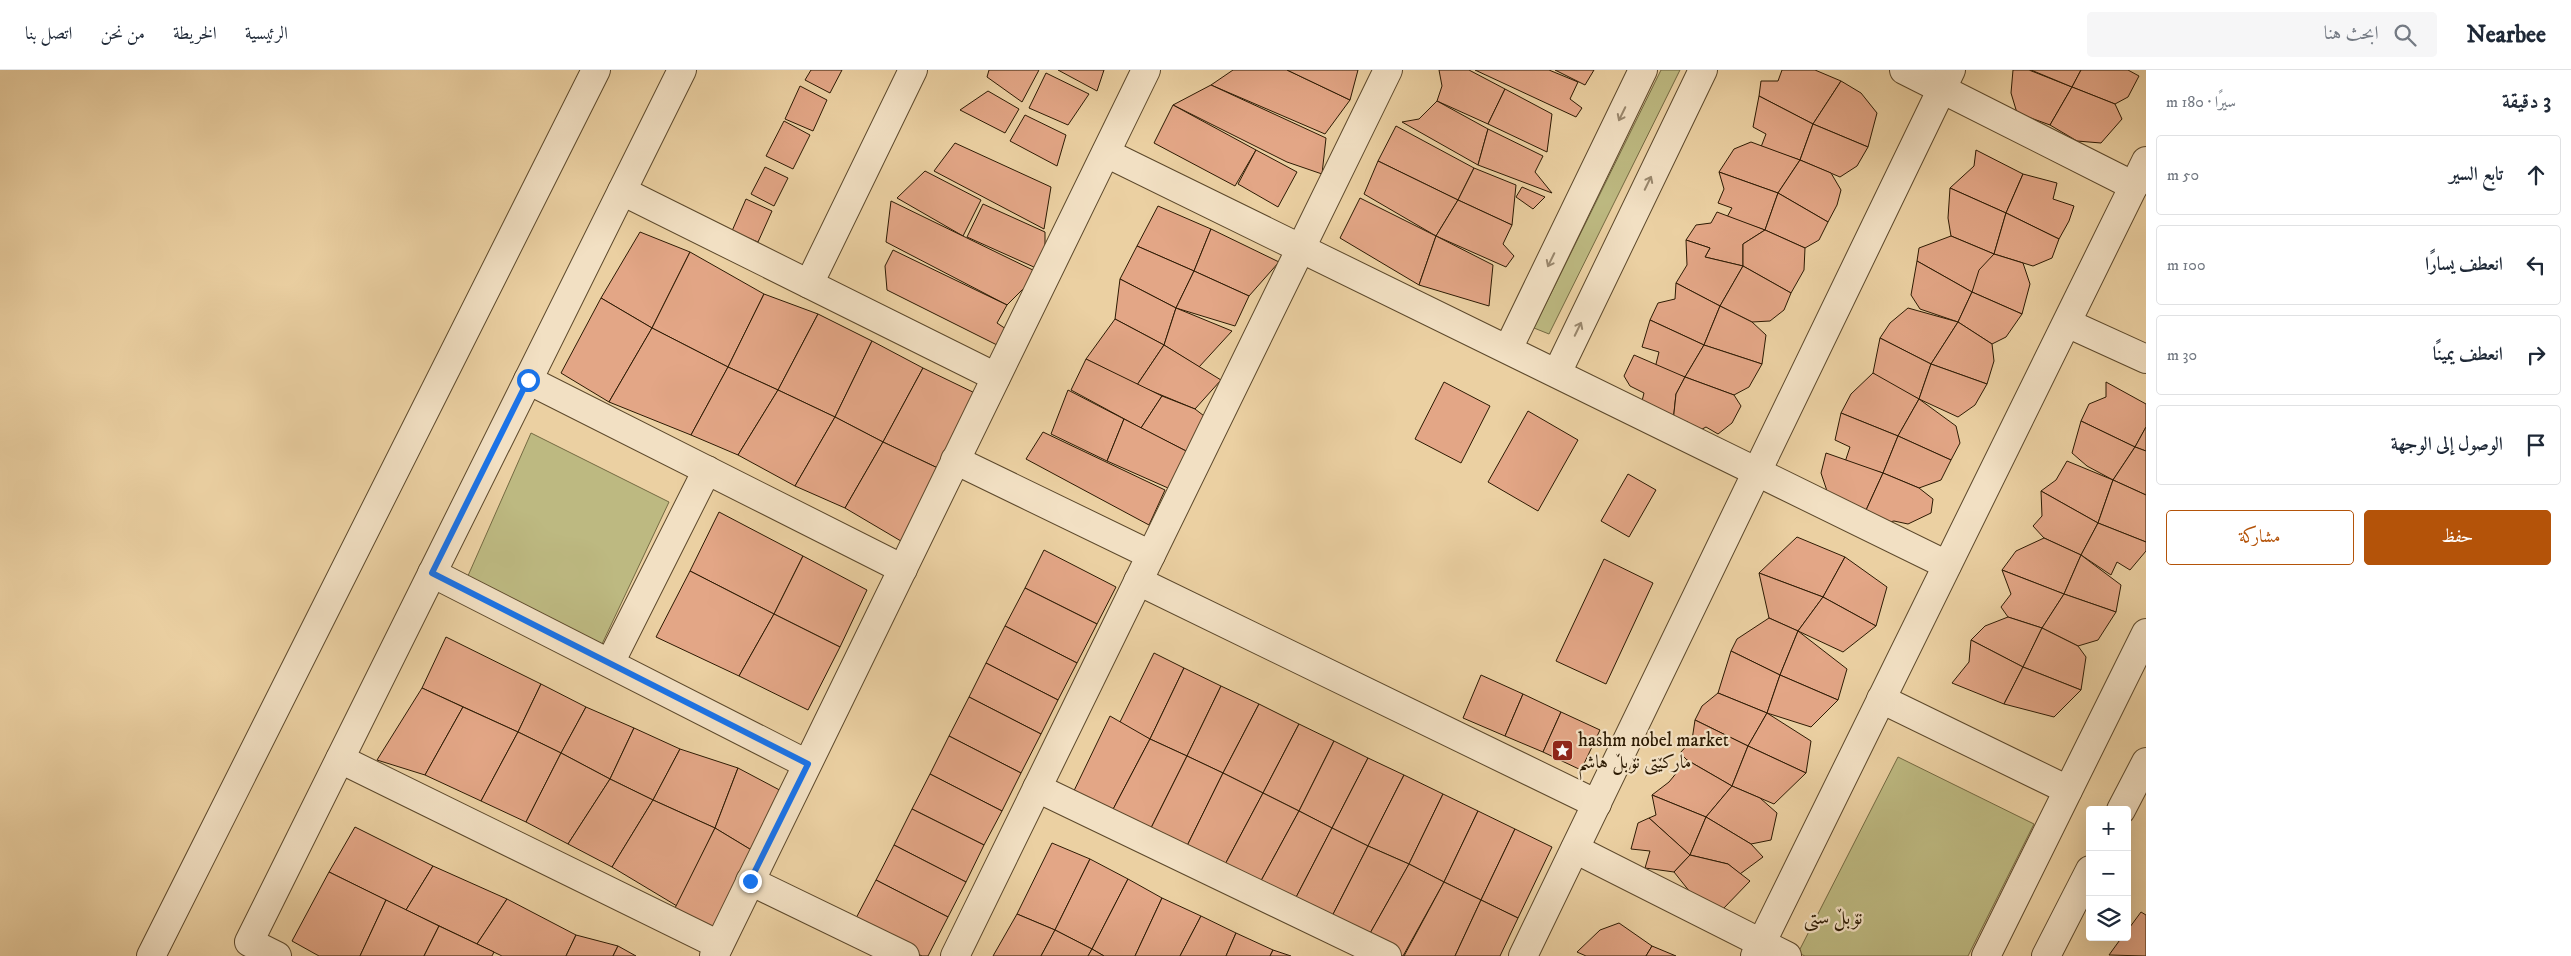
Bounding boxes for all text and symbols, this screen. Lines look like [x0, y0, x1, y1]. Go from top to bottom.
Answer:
search box [2087, 12, 2437, 57]
text: Nearbee [2467, 20, 2546, 50]
icon: search [2391, 21, 2419, 49]
text: ابحث هنا [2324, 22, 2379, 45]
text: اتصل بنا [25, 23, 72, 45]
text: من نحن [100, 23, 145, 45]
text: الخريطة [173, 23, 217, 45]
text: الرئيسية [245, 23, 288, 45]
text: 3 دقيقة [2502, 89, 2551, 115]
text: سيرًا · 180 m [2166, 92, 2236, 112]
one-way arrow [1617, 106, 1626, 121]
icon: ahead [2522, 161, 2550, 189]
text: تابع السير [2449, 163, 2503, 186]
text: 50 m [2167, 165, 2199, 185]
one-way arrow [1644, 176, 1654, 191]
icon: left [2522, 251, 2550, 279]
one-way arrow [1546, 252, 1556, 267]
text: انعطف يسارًا [2425, 253, 2503, 276]
text: 100 m [2167, 255, 2206, 275]
one-way arrow [1573, 322, 1583, 337]
icon: right [2522, 341, 2550, 369]
text: انعطف يمينًا [2433, 343, 2503, 366]
text: 30 m [2167, 345, 2197, 365]
route start [517, 369, 540, 392]
icon: arrive [2522, 431, 2550, 459]
text: الوصول إلى الوجهة [2391, 433, 2503, 456]
button: مشاركة [2166, 510, 2354, 565]
button: حفظ [2364, 510, 2551, 565]
place label: hashm nobel market مارکێتی نۆبڵ هاشم [1578, 729, 1729, 781]
place icon: hashm nobel market مارکێتی نۆبڵ هاشم [1550, 738, 1574, 762]
map controls [2086, 806, 2131, 941]
button: + [2086, 806, 2131, 851]
button: − [2086, 851, 2131, 896]
route end [739, 870, 762, 893]
button: layers [2086, 896, 2131, 941]
district label: نۆبڵ ستی [1803, 906, 1863, 932]

